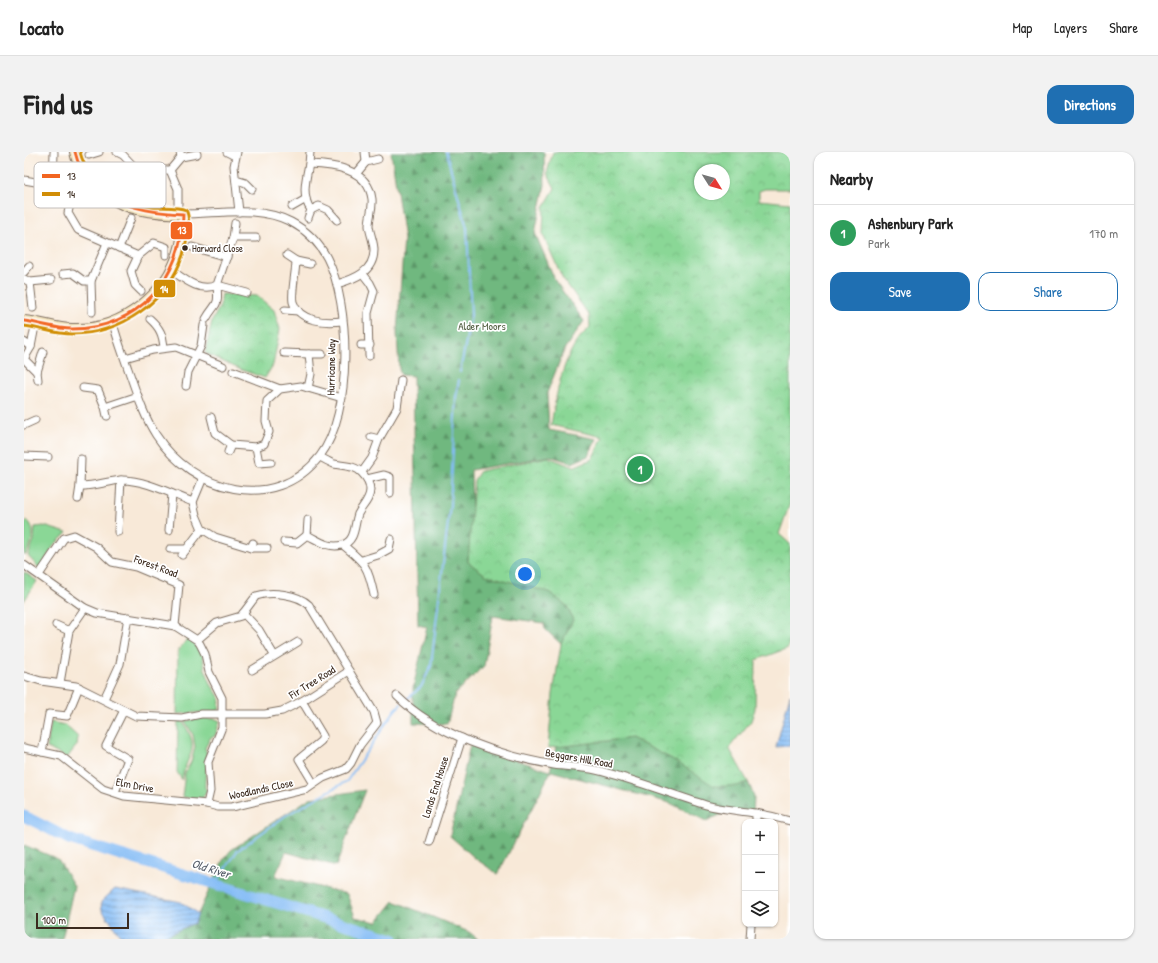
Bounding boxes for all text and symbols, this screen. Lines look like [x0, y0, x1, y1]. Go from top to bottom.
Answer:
text: Locato [20, 15, 64, 41]
text: Map [1012, 18, 1032, 37]
text: Layers [1054, 18, 1087, 37]
text: Share [1109, 18, 1138, 37]
text: Find us [24, 85, 93, 123]
button: Directions [1047, 85, 1134, 124]
legend [34, 162, 166, 208]
north arrow [694, 164, 730, 200]
text: Nearby [830, 167, 873, 190]
text: 13 [67, 169, 76, 183]
text: 14 [67, 187, 75, 201]
text: Ashenbury Park [868, 213, 953, 234]
line badge: 13 [170, 221, 193, 240]
text: 13 [178, 223, 187, 237]
text: 1 [841, 224, 845, 242]
text: 170 m [1089, 224, 1118, 242]
text: Park [868, 234, 890, 252]
place label: Harward Close [192, 242, 243, 255]
marker: Harward Close [180, 243, 190, 253]
button: Save [830, 272, 970, 311]
button: Share [978, 272, 1118, 311]
line badge: 14 [153, 279, 176, 298]
text: 14 [160, 282, 168, 296]
park label: Alder Moors [458, 319, 506, 333]
street label: Hurricane Way [324, 338, 338, 395]
pin: 1 [627, 454, 653, 484]
street label: Forest Road [131, 551, 181, 581]
your location [515, 564, 535, 584]
street label: Fir Tree Road [285, 662, 338, 702]
street label: Beggars Hill Road [544, 745, 614, 771]
street label: Lands End House [419, 754, 452, 819]
street label: Elm Drive [115, 774, 156, 796]
street label: Woodlands Close [228, 775, 295, 803]
map controls [742, 819, 778, 927]
button: + [742, 819, 778, 855]
water label: Old River [190, 855, 234, 883]
button: − [742, 855, 778, 891]
button: layers [742, 891, 778, 927]
scale bar [36, 911, 129, 930]
text: 100 m [42, 913, 66, 927]

